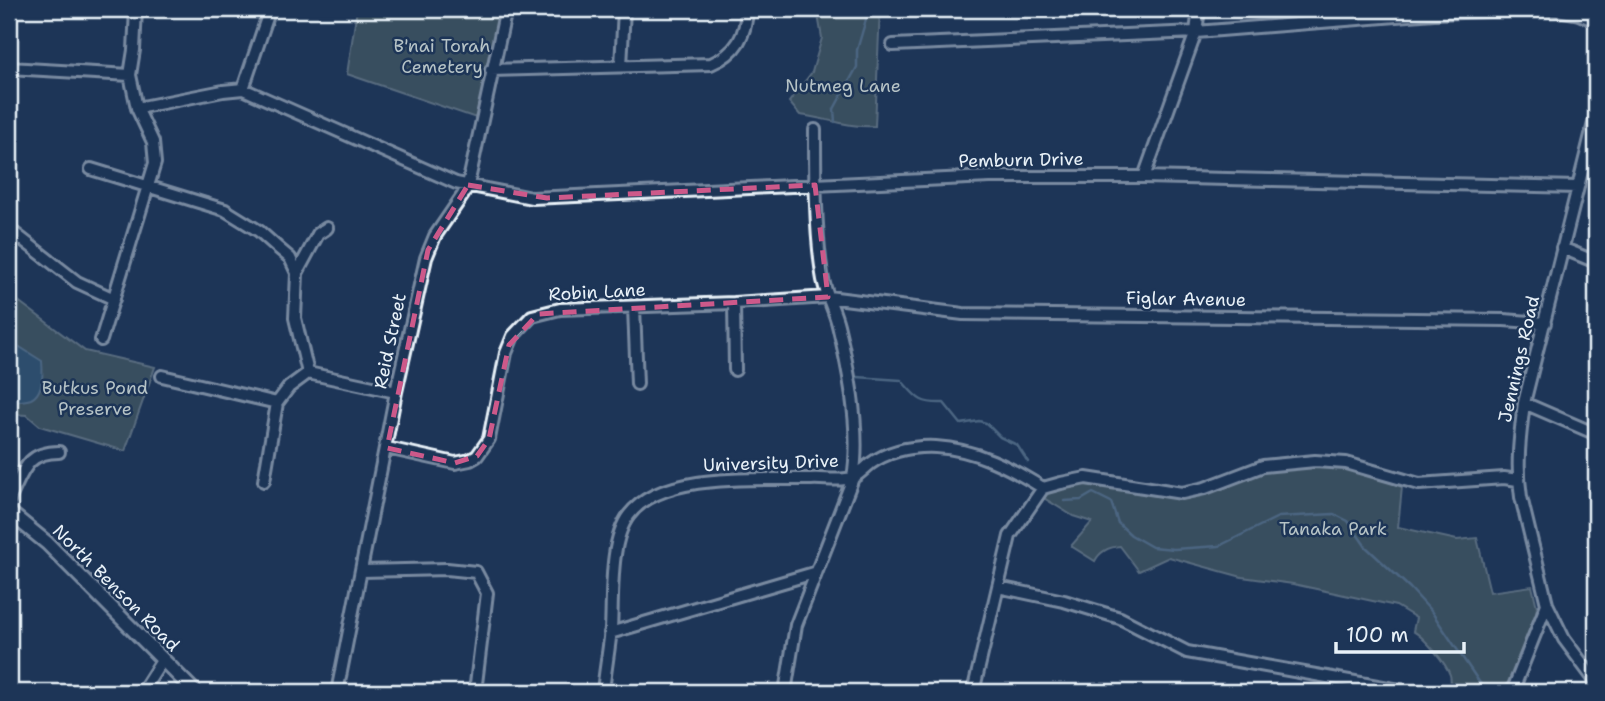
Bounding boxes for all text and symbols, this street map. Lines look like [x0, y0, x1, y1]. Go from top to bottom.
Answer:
park label: B'nai Torah Cemetery [393, 34, 491, 79]
park label: Nutmeg Lane [785, 74, 901, 98]
street label: Pemburn Drive [958, 147, 1084, 173]
street label: Robin Lane [548, 277, 646, 307]
street label: Figlar Avenue [1126, 286, 1246, 312]
street label: Reid Street [368, 291, 412, 391]
street label: Jennings Road [1493, 293, 1545, 425]
park label: Butkus Pond Preserve [42, 376, 148, 421]
street label: University Drive [702, 449, 840, 477]
park label: Tanaka Park [1279, 517, 1387, 541]
street label: North Benson Road [47, 519, 185, 657]
scale bar [1336, 610, 1463, 654]
text: 100 m [1346, 621, 1409, 649]

